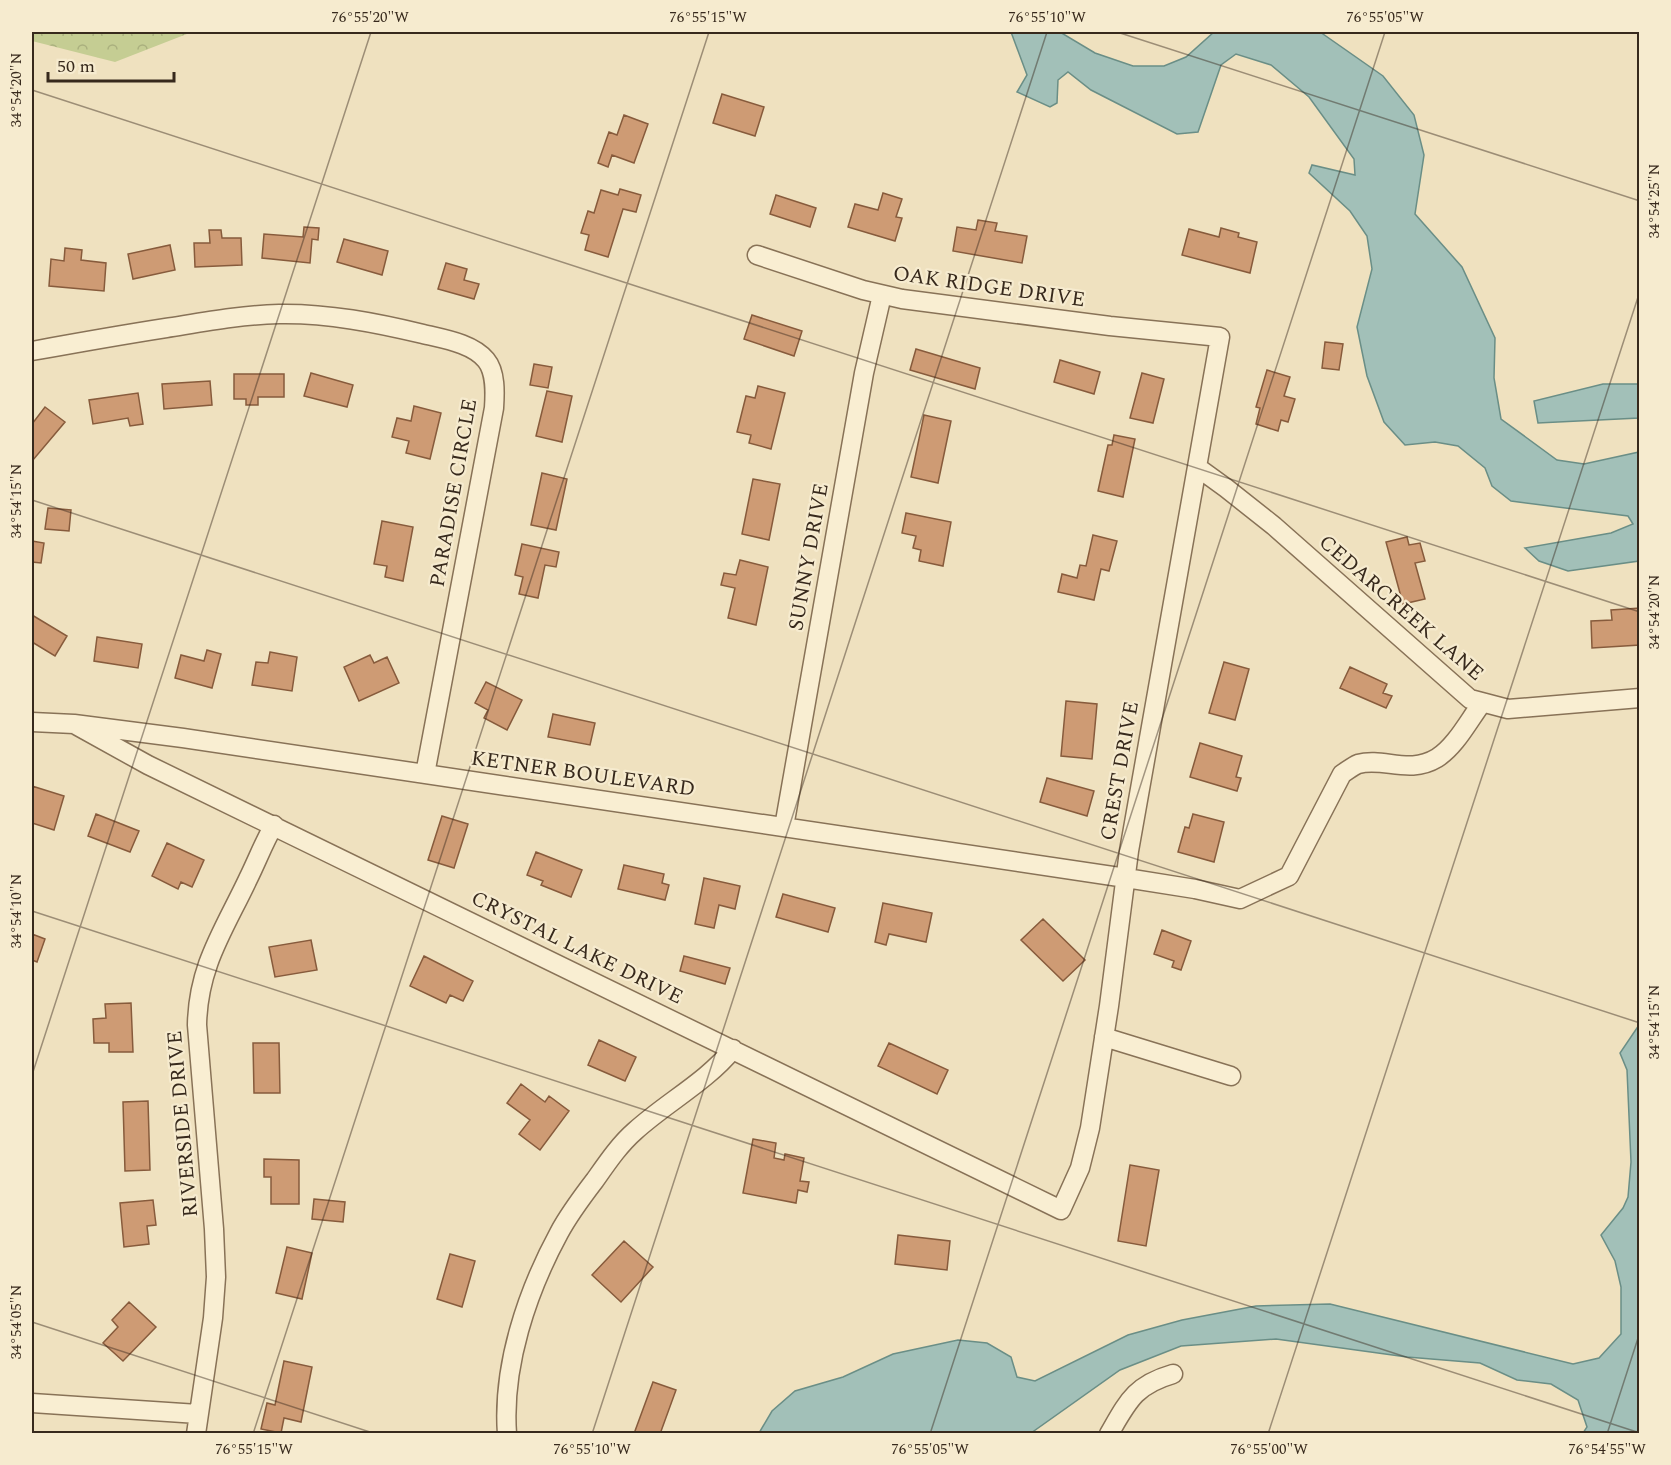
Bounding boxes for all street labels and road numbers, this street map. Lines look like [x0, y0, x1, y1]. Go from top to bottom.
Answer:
street label: OAK RIDGE DRIVE [891, 258, 1087, 316]
street label: PARADISE CIRCLE [422, 396, 486, 590]
street label: SUNNY DRIVE [780, 481, 838, 633]
street label: CEDARCREEK LANE [1311, 527, 1491, 689]
street label: CREST DRIVE [1092, 699, 1148, 843]
street label: KETNER BOULEVARD [469, 742, 697, 806]
street label: CRYSTAL LAKE DRIVE [465, 883, 689, 1013]
street label: RIVERSIDE DRIVE [159, 1029, 207, 1219]

